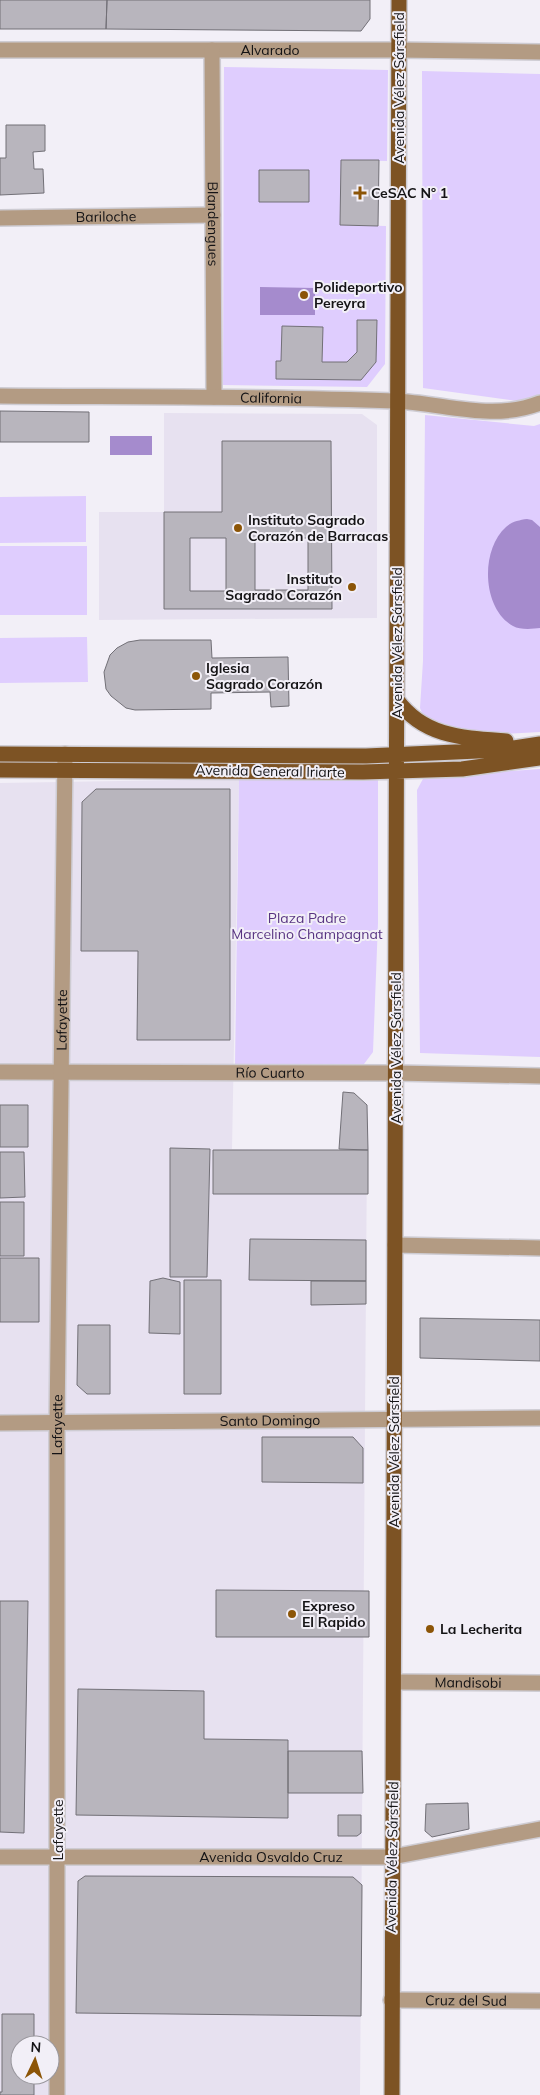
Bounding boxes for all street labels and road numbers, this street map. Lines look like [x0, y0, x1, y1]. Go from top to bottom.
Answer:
street label: Avenida Vélez Sársfield [390, 12, 408, 164]
street label: Alvarado [240, 41, 300, 59]
street label: Blandengues [204, 182, 222, 267]
street label: Bariloche [76, 207, 136, 226]
street label: California [240, 388, 302, 407]
street label: Avenida Vélez Sársfield [388, 567, 406, 719]
street label: Avenida General Iriarte [195, 761, 345, 781]
street label: Avenida Vélez Sársfield [387, 972, 405, 1124]
street label: Lafayette [52, 989, 71, 1051]
street label: Río Cuarto [236, 1064, 304, 1082]
street label: Avenida Vélez Sársfield [385, 1376, 403, 1528]
street label: Lafayette [48, 1394, 66, 1456]
street label: Santo Domingo [220, 1411, 320, 1430]
street label: Mandisobi [434, 1673, 502, 1692]
street label: Avenida Vélez Sársfield [382, 1781, 402, 1933]
street label: Lafayette [49, 1799, 67, 1861]
street label: Avenida Osvaldo Cruz [199, 1848, 343, 1866]
street label: Cruz del Sud [425, 1991, 507, 2010]

